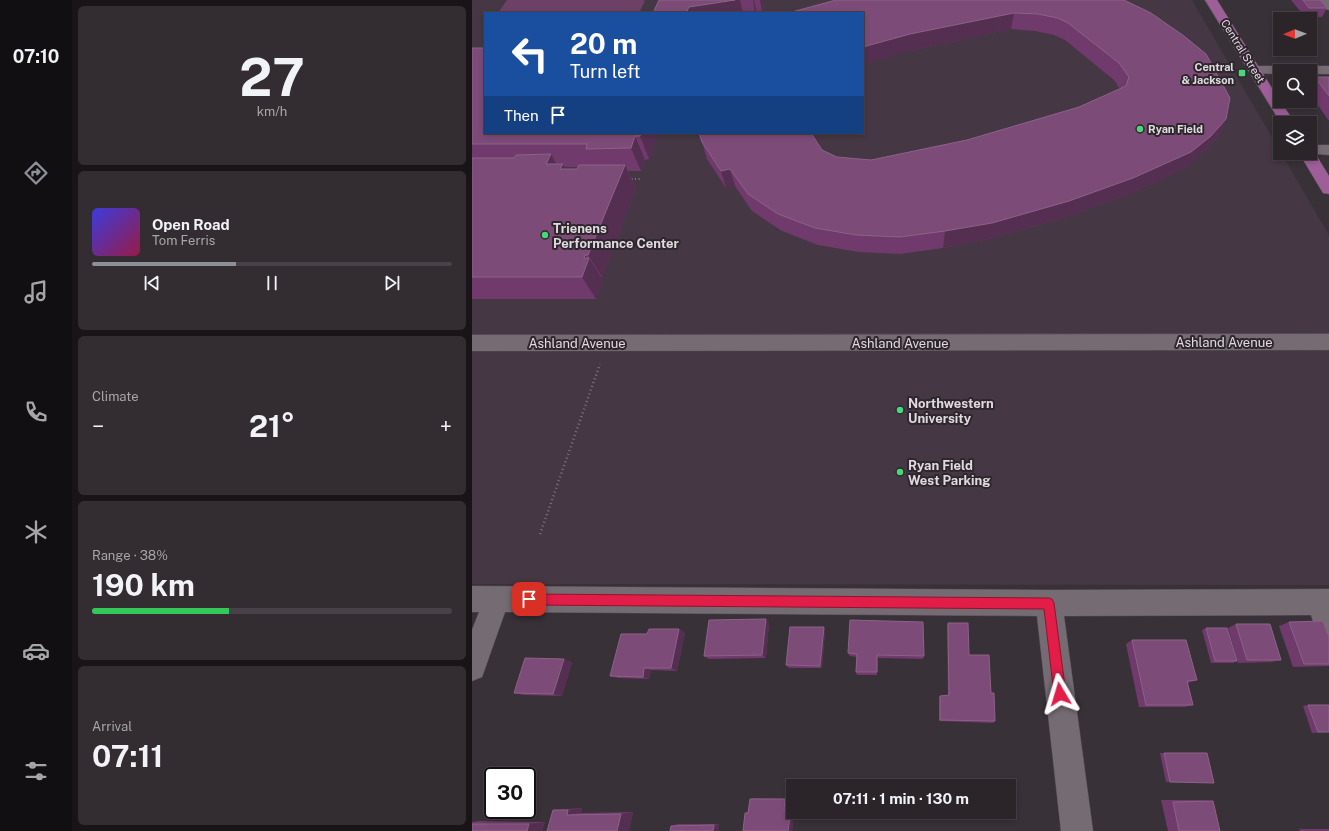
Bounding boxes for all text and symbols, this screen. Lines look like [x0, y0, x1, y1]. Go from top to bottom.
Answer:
north arrow [1273, 12, 1317, 56]
map controls [1273, 12, 1317, 160]
street label: Central Street [1219, 17, 1267, 85]
text: 20 m [570, 27, 637, 60]
icon: left [504, 28, 556, 80]
text: 07:10 [13, 46, 59, 67]
text: 27 [239, 47, 305, 108]
text: Turn left [570, 61, 640, 82]
place label: Central & Jackson [1181, 61, 1234, 86]
button: search [1273, 64, 1317, 108]
marker: Central & Jackson [1237, 68, 1247, 78]
text: km/h [257, 104, 287, 119]
icon: arrive [547, 104, 569, 126]
text: Then [504, 107, 539, 124]
button: layers [1273, 116, 1317, 160]
place label: Ryan Field [1148, 123, 1203, 135]
marker: Ryan Field [1135, 124, 1145, 134]
icon: directions [22, 159, 50, 187]
text: Open Road [152, 216, 230, 233]
place label: Trienens Performance Center [553, 221, 679, 251]
marker: Trienens Performance Center [540, 230, 550, 240]
text: Tom Ferris [152, 233, 215, 248]
icon: previous [141, 272, 163, 294]
icon: pause [261, 272, 283, 294]
icon: next [381, 272, 403, 294]
icon: music [22, 278, 50, 306]
street label: Ashland Avenue [1175, 335, 1273, 350]
street label: Ashland Avenue [528, 336, 626, 351]
street label: Ashland Avenue [851, 336, 949, 351]
text: Climate [92, 389, 139, 404]
place label: Northwestern University [908, 396, 994, 426]
icon: phone [22, 398, 50, 426]
marker: Northwestern University [895, 405, 905, 415]
text: 21° [249, 408, 295, 444]
text: − [92, 413, 104, 439]
text: + [440, 413, 452, 439]
place label: Ryan Field West Parking [908, 458, 990, 488]
marker: Ryan Field West Parking [895, 467, 905, 477]
icon: climate [22, 518, 50, 546]
text: Range · 38% [92, 548, 168, 563]
text: 190 km [92, 567, 195, 603]
pin [512, 582, 546, 616]
icon: arrive [518, 588, 540, 610]
icon: car [22, 637, 50, 665]
position arrow [1039, 673, 1081, 715]
text: Arrival [92, 719, 132, 734]
text: 07:11 [92, 738, 163, 774]
icon: filters [22, 757, 50, 785]
speed limit sign: 30 [484, 767, 536, 819]
text: 07:11 · 1 min · 130 m [833, 790, 969, 807]

